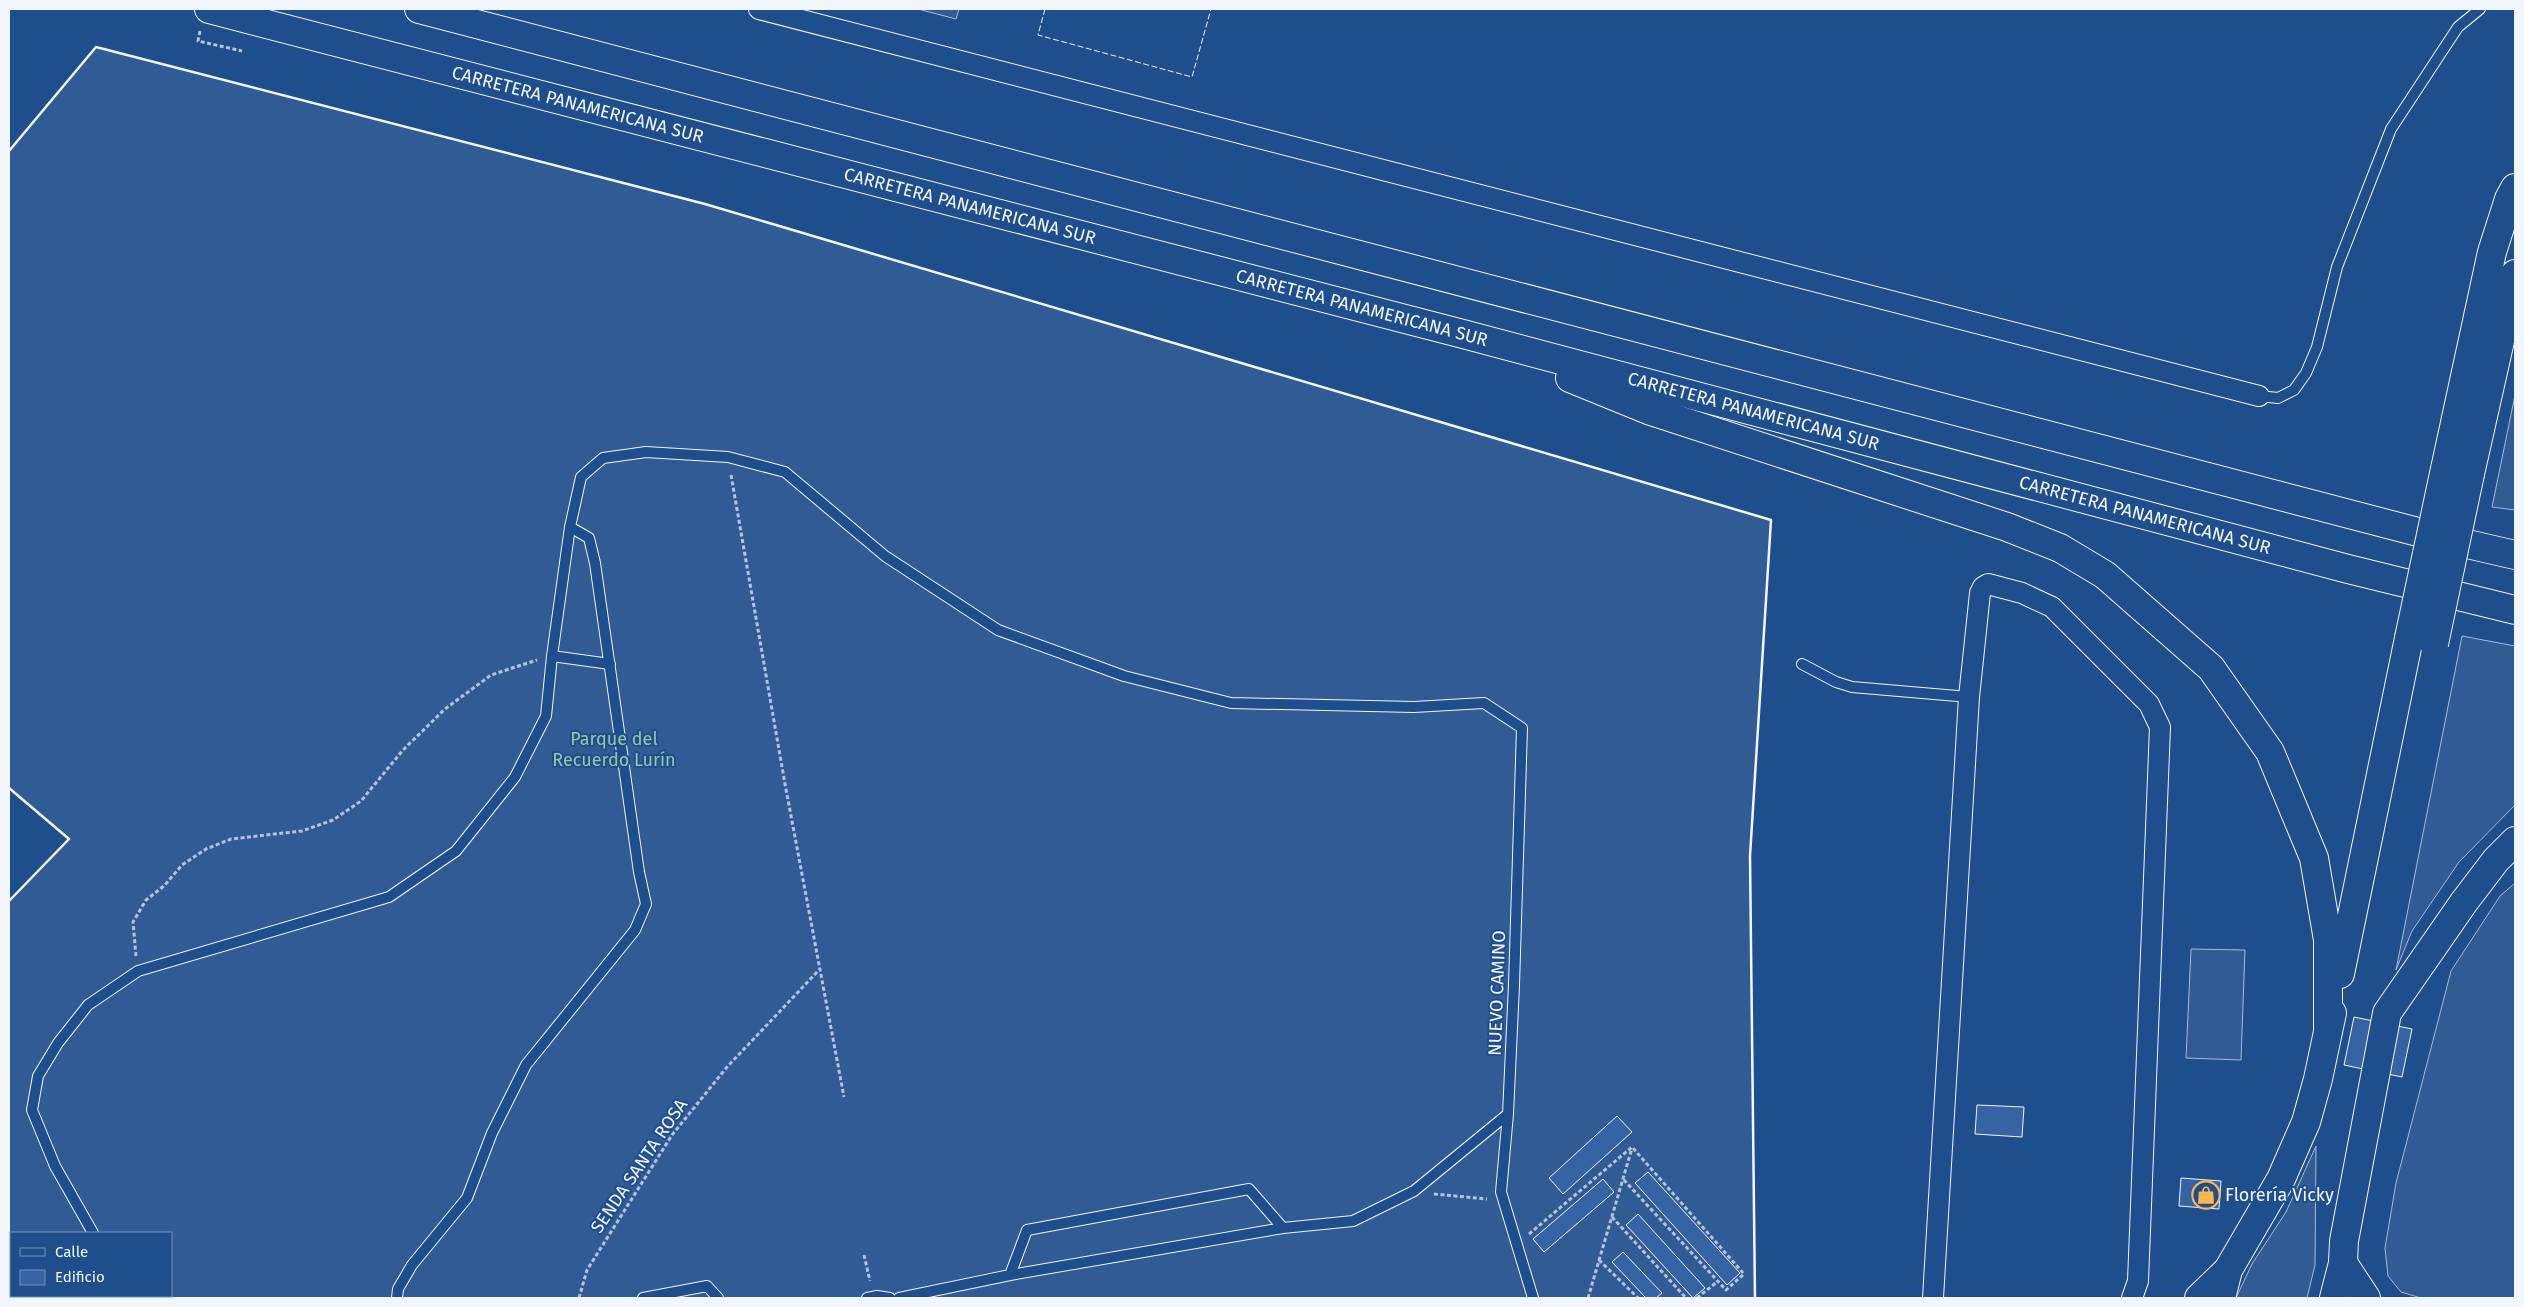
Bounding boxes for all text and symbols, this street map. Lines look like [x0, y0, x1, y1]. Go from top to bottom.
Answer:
street label: CARRETERA PANAMERICANA SUR [449, 61, 706, 148]
street label: CARRETERA PANAMERICANA SUR [842, 163, 1098, 249]
street label: CARRETERA PANAMERICANA SUR [1234, 265, 1490, 351]
street label: CARRETERA PANAMERICANA SUR [1625, 367, 1882, 455]
street label: CARRETERA PANAMERICANA SUR [2017, 471, 2273, 559]
park label: Parque del Recuerdo Lurín [552, 728, 676, 771]
street label: NUEVO CAMINO [1484, 930, 1510, 1056]
street label: SENDA SANTA ROSA [586, 1094, 692, 1237]
shop icon: Florería Vicky [2191, 1180, 2221, 1210]
place label: Florería Vicky [2225, 1184, 2334, 1206]
legend [10, 1232, 172, 1297]
text: Calle [55, 1243, 88, 1261]
text: Edificio [55, 1268, 105, 1286]

